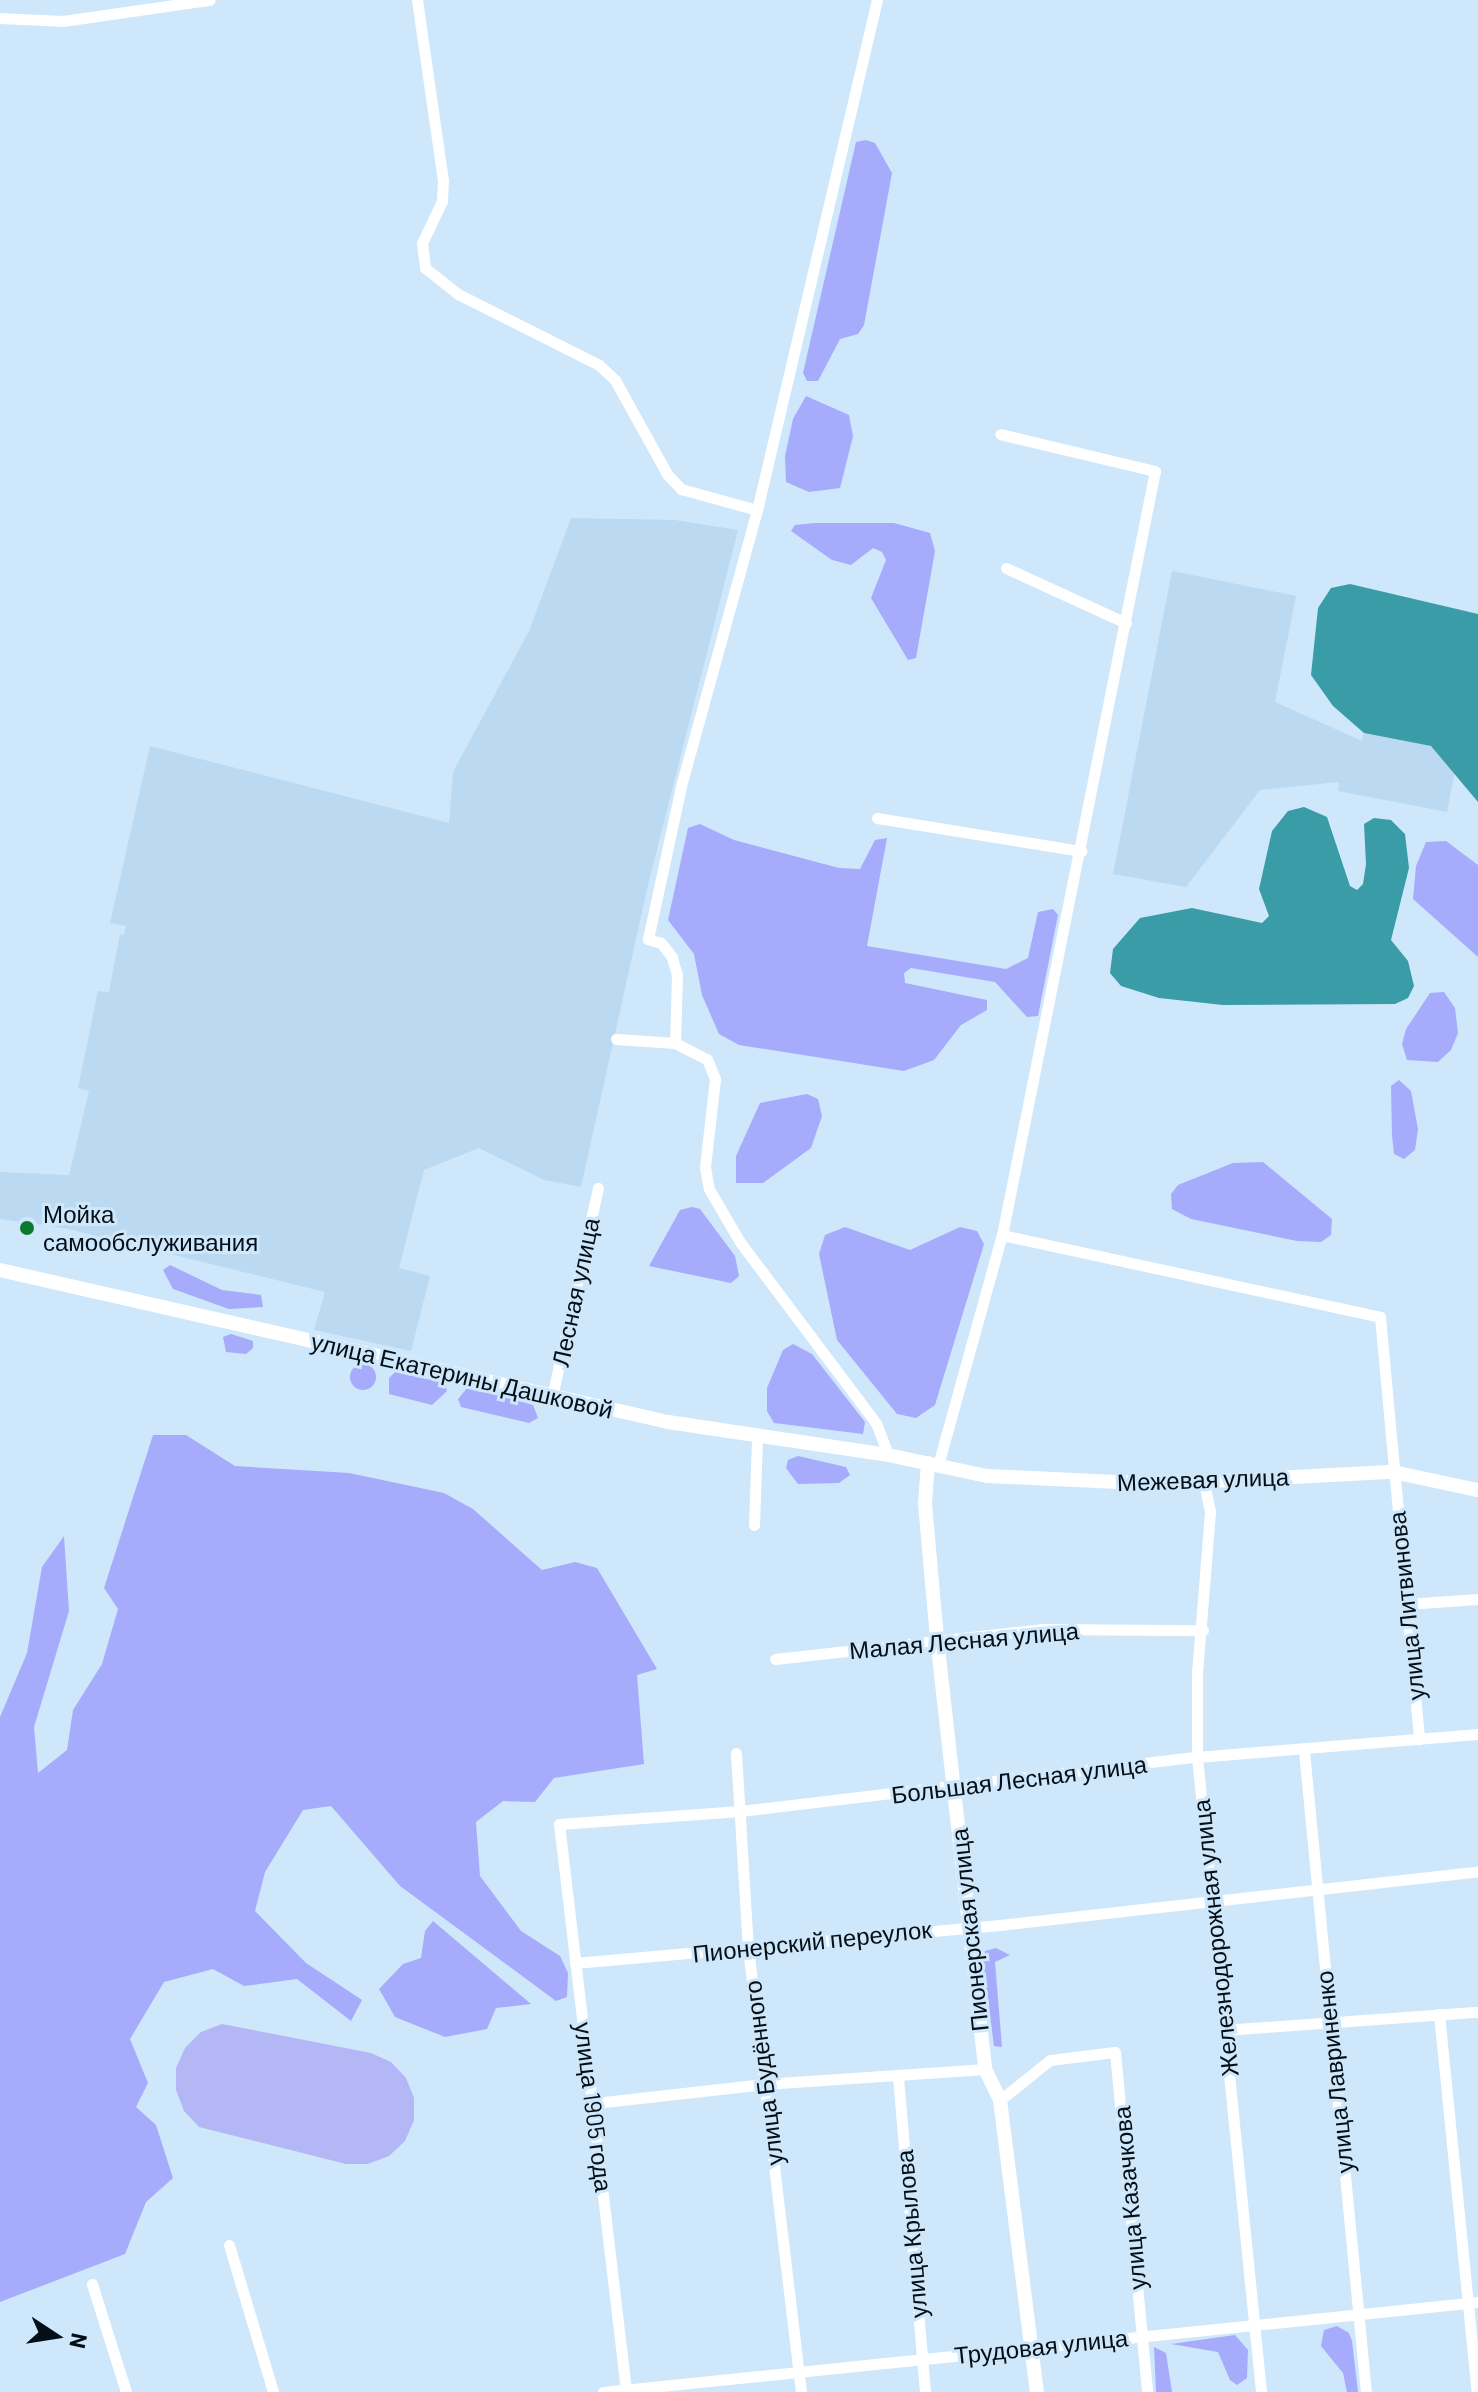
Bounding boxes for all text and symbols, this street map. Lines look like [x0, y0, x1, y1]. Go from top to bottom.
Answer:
place label: Мойка самообслуживания [43, 1200, 258, 1256]
street label: Лесная улица [545, 1215, 605, 1369]
marker: Мойка самообслуживания [18, 1219, 36, 1237]
street label: улица Екатерины Дашковой [308, 1326, 616, 1424]
street label: Межевая улица [1116, 1462, 1290, 1496]
street label: улица Литвинова [1382, 1510, 1430, 1702]
street label: Малая Лесная улица [848, 1616, 1080, 1664]
street label: Большая Лесная улица [890, 1749, 1148, 1809]
street label: Железнодорожная улица [1186, 1798, 1244, 2078]
street label: Пионерская улица [944, 1827, 994, 2033]
street label: Пионерский переулок [691, 1914, 933, 1968]
street label: улица Лавриненко [1309, 1969, 1359, 2175]
street label: улица Будённого [737, 1979, 789, 2167]
street label: улица 1905 года [569, 2020, 619, 2194]
street label: улица Казачкова [1107, 2105, 1151, 2291]
street label: улица Крылова [889, 2149, 933, 2319]
north arrow [16, 2296, 96, 2376]
street label: Трудовая улица [953, 2323, 1129, 2369]
text: N [65, 2331, 94, 2351]

